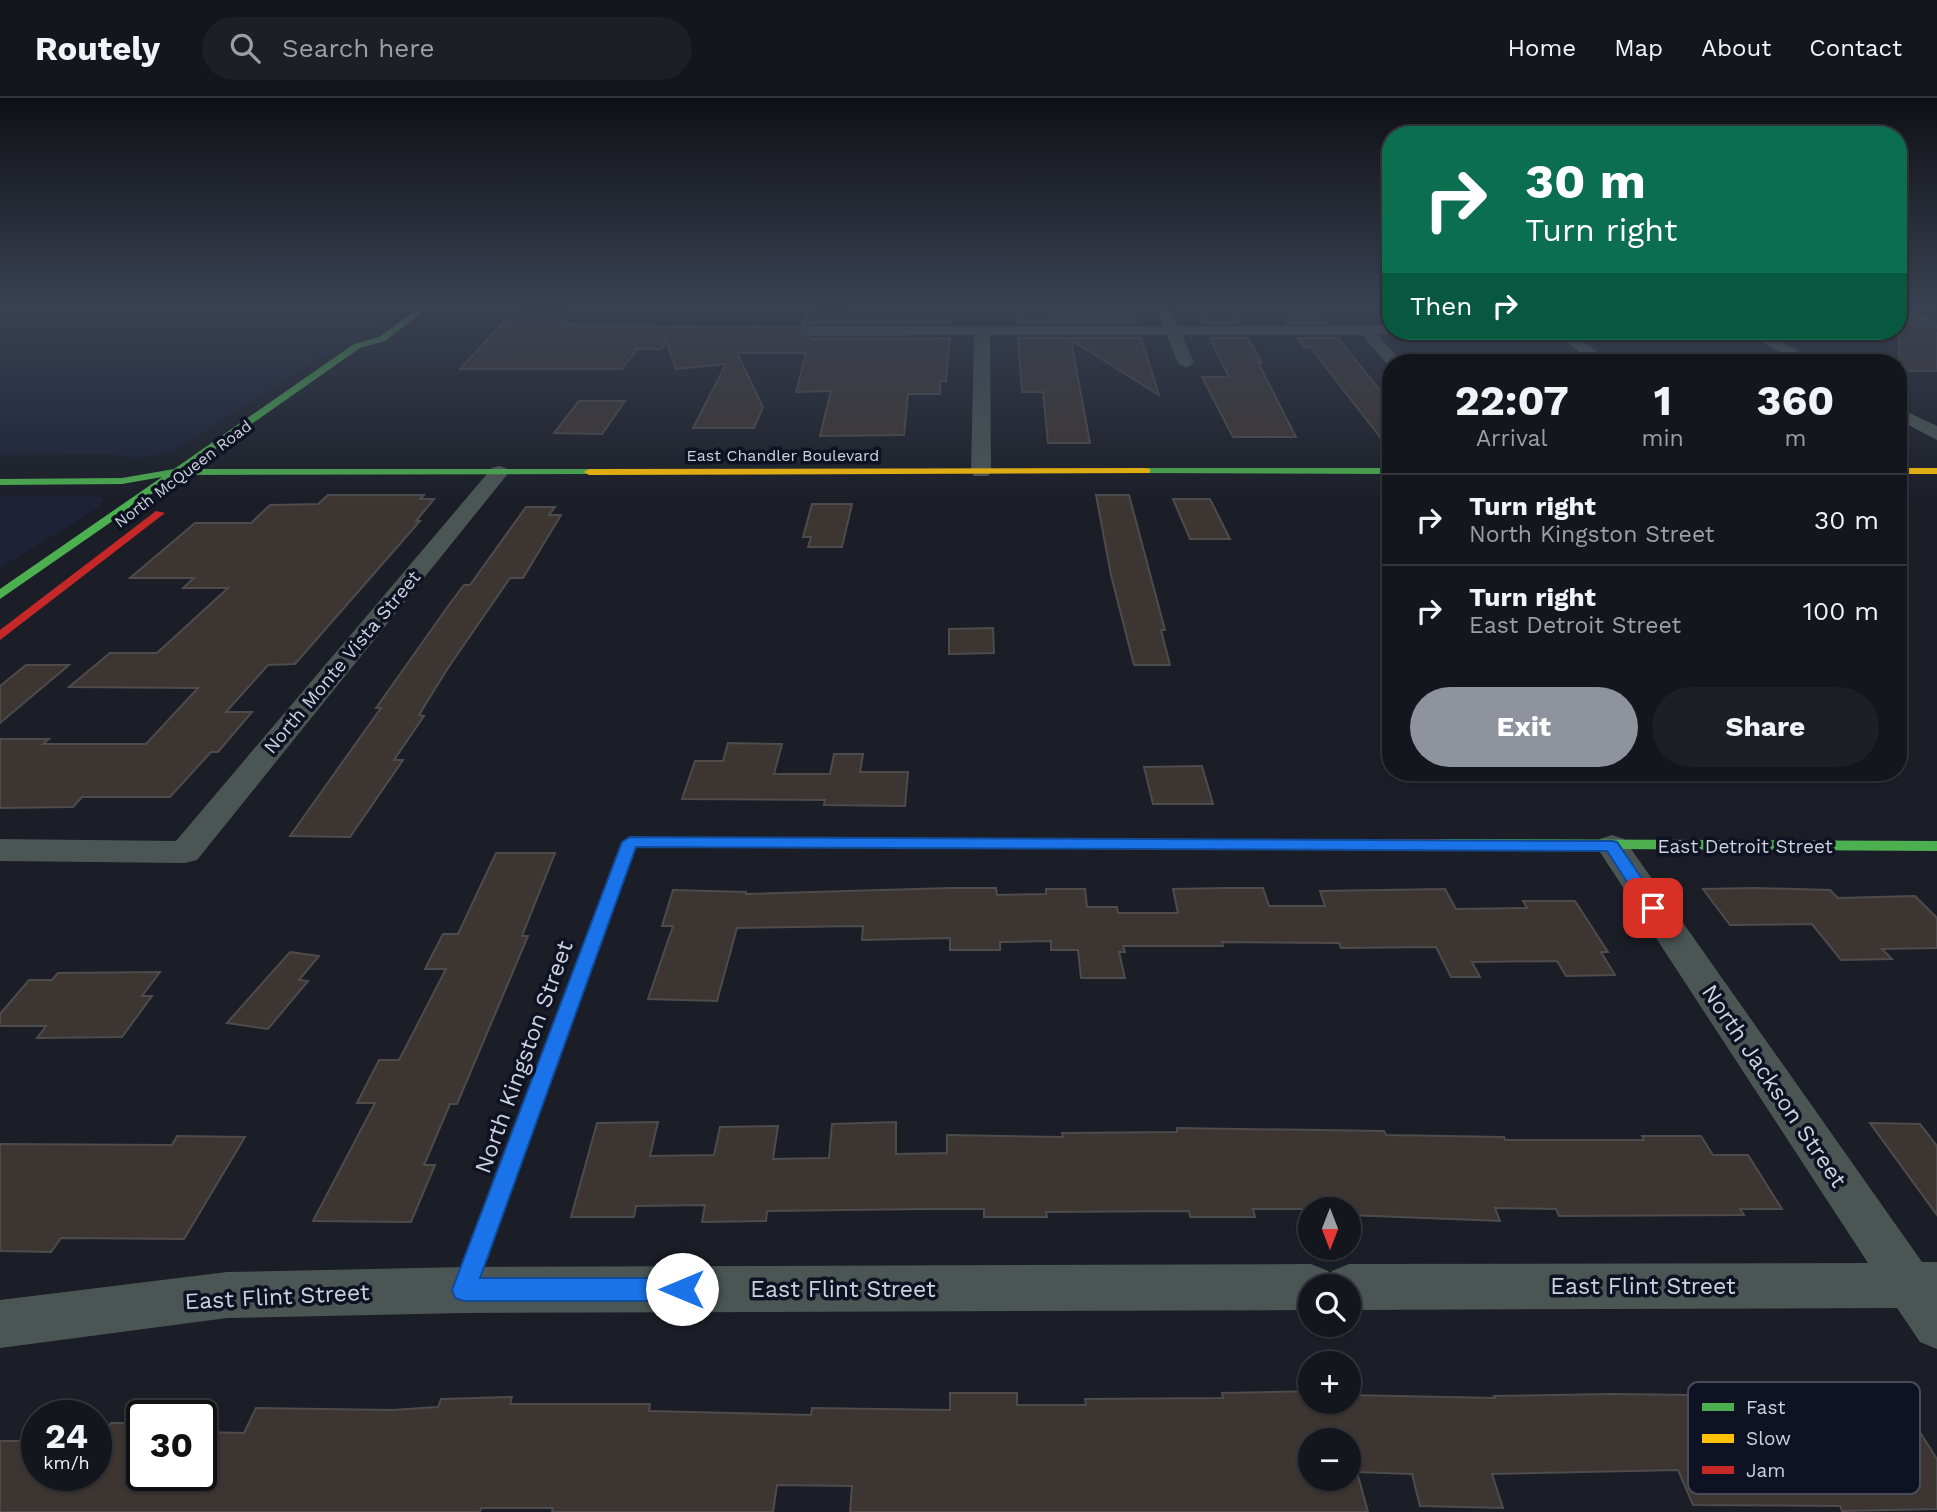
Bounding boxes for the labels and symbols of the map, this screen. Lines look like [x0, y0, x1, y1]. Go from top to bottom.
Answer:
street label: North McQueen Road [111, 416, 255, 532]
street label: East Chandler Boulevard [687, 446, 879, 465]
street label: North Monte Vista Street [259, 566, 425, 758]
street label: East Detroit Street [1657, 835, 1833, 858]
pin [1623, 878, 1683, 938]
street label: North Kingston Street [469, 937, 579, 1177]
street label: North Jackson Street [1696, 979, 1852, 1193]
north arrow [1298, 1197, 1362, 1260]
position arrow [645, 1252, 719, 1326]
street label: East Flint Street [1550, 1273, 1736, 1300]
street label: East Flint Street [750, 1276, 936, 1303]
street label: East Flint Street [184, 1279, 371, 1315]
legend [1688, 1382, 1920, 1494]
text: Fast [1746, 1396, 1785, 1419]
speed limit sign: 30 [126, 1400, 217, 1491]
text: Slow [1746, 1427, 1791, 1450]
text: Jam [1746, 1459, 1785, 1482]

